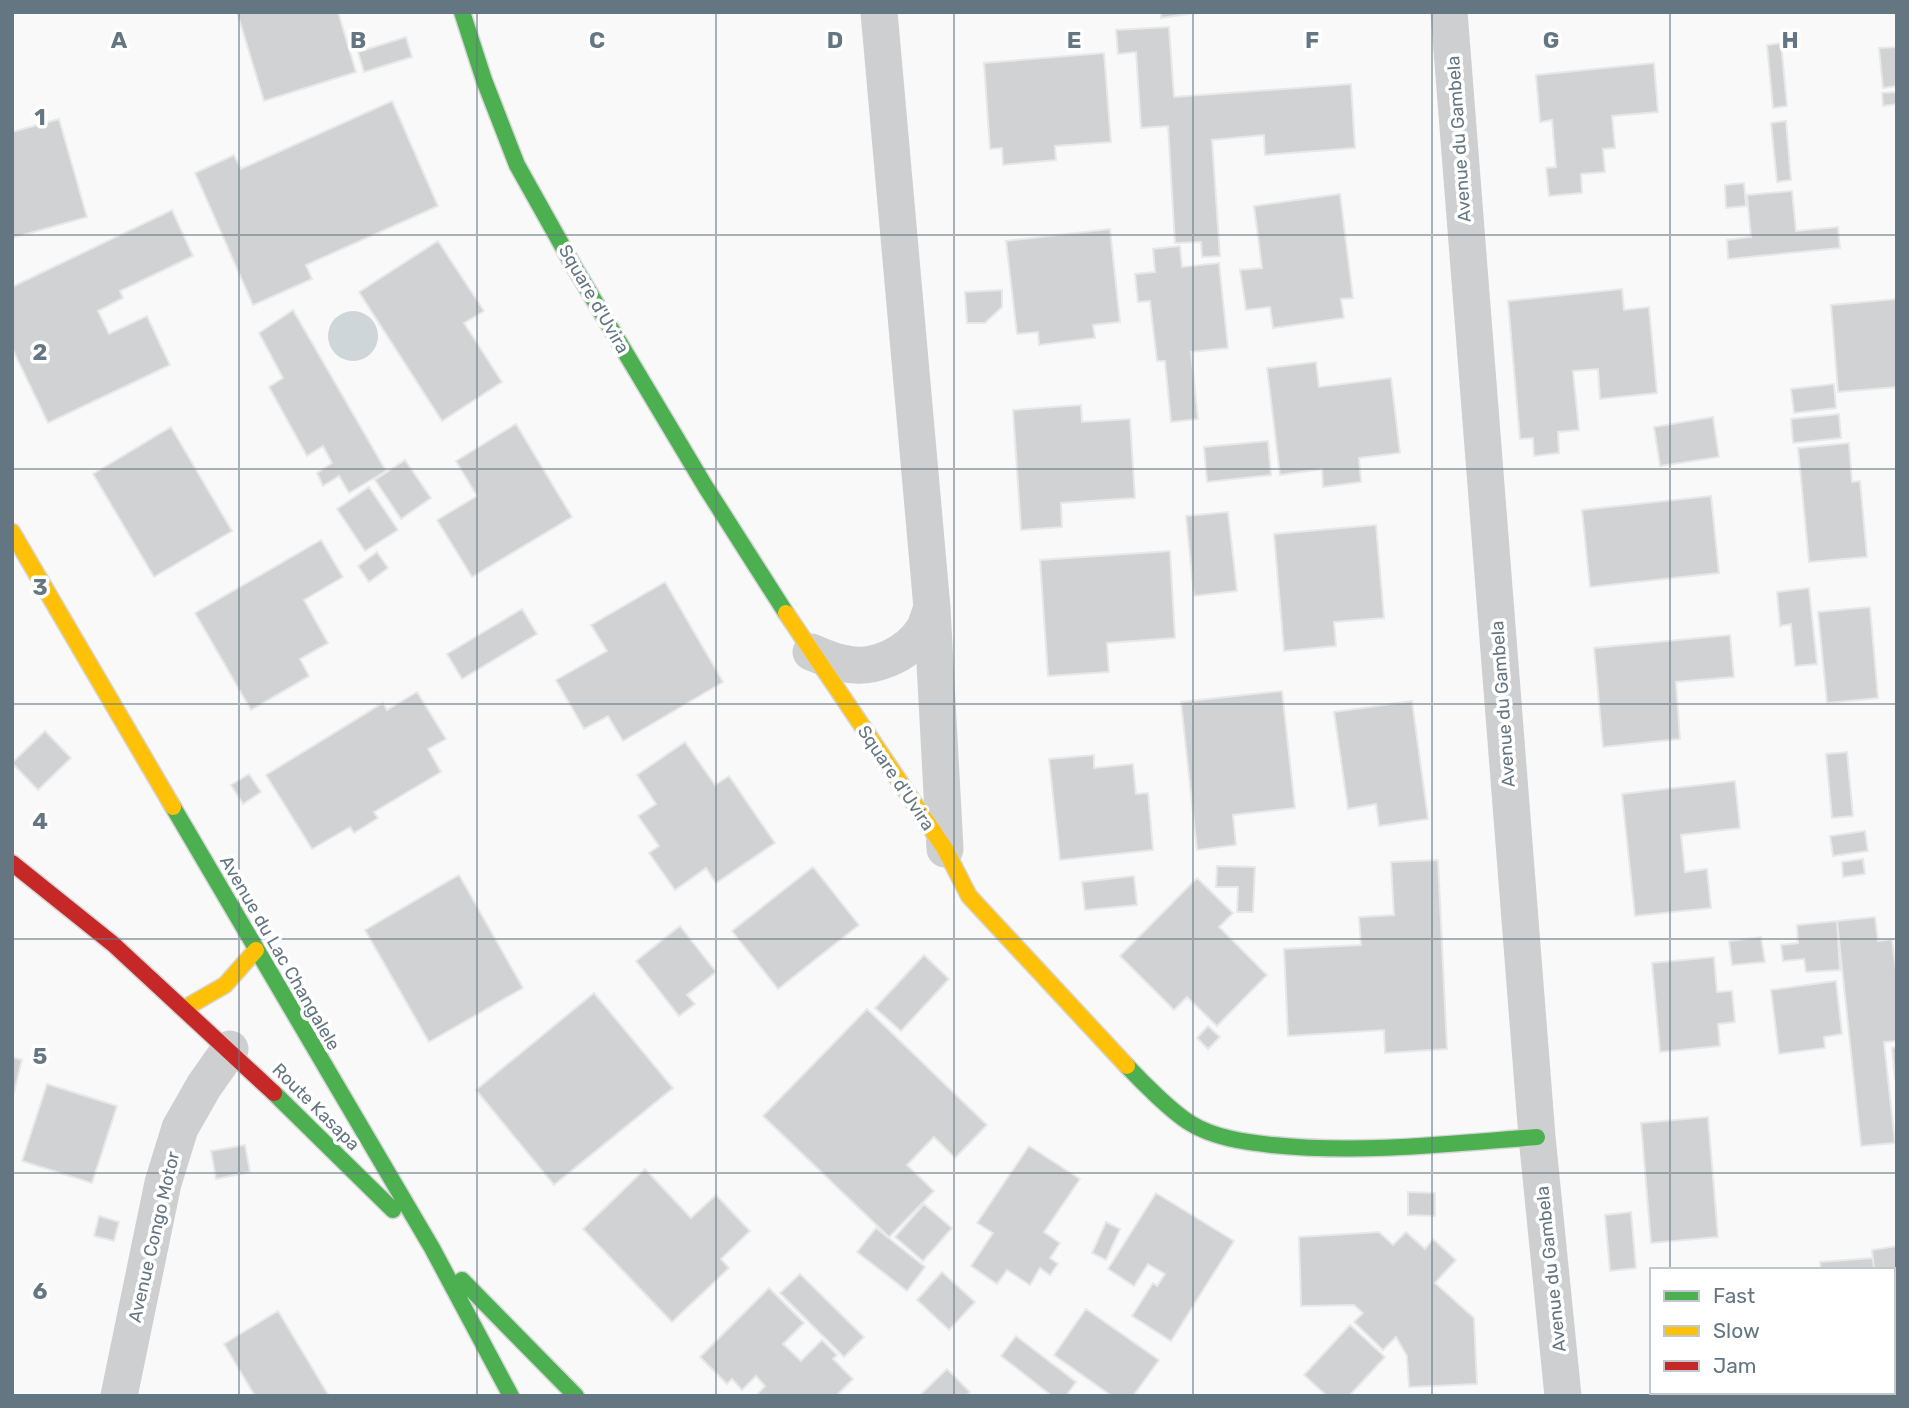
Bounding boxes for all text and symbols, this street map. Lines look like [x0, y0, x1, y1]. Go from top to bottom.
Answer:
text: A [111, 26, 128, 54]
text: B [350, 26, 366, 54]
text: C [589, 26, 605, 54]
text: D [827, 26, 843, 54]
text: E [1067, 26, 1081, 54]
text: F [1305, 26, 1319, 54]
text: G [1543, 26, 1559, 54]
text: H [1781, 26, 1799, 54]
street label: Avenue du Gambela [1442, 55, 1476, 223]
text: 1 [34, 103, 46, 131]
street label: Square d'Uvira [554, 241, 634, 357]
text: 2 [33, 338, 47, 366]
text: 3 [32, 573, 48, 601]
street label: Avenue du Gambela [1486, 620, 1520, 788]
street label: Square d'Uvira [853, 721, 939, 835]
text: 4 [32, 807, 48, 835]
street label: Avenue du Lac Changalele [215, 852, 345, 1054]
text: 5 [33, 1042, 48, 1070]
street label: Route Kasapa [268, 1059, 364, 1155]
street label: Avenue Congo Motor [124, 1149, 184, 1325]
street label: Avenue du Gambela [1531, 1185, 1571, 1353]
legend [1650, 1268, 1895, 1394]
text: 6 [33, 1277, 48, 1305]
text: Fast [1713, 1283, 1755, 1308]
text: Slow [1713, 1318, 1760, 1343]
text: Jam [1713, 1353, 1757, 1378]

